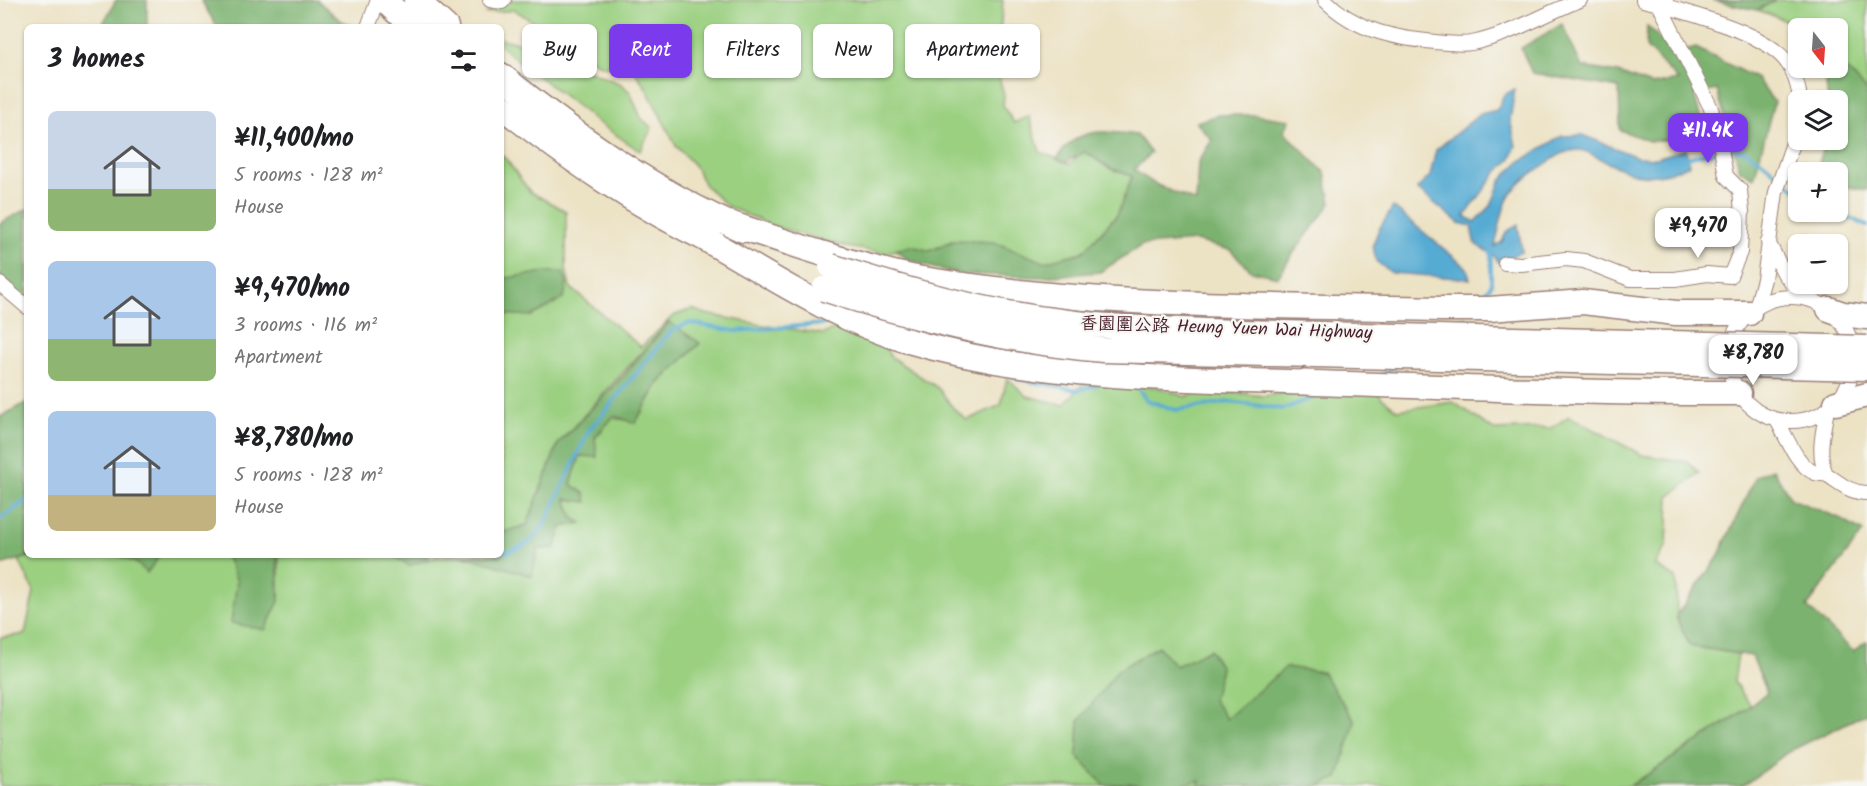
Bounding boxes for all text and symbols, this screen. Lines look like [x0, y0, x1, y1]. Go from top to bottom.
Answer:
north arrow [1788, 18, 1848, 78]
map controls [1788, 18, 1848, 294]
chip: Buy [522, 24, 597, 78]
chip: Rent [609, 24, 692, 78]
chip: Filters [704, 24, 801, 78]
chip: New [813, 24, 893, 78]
chip: Apartment [905, 24, 1040, 78]
text: 3 homes [48, 39, 145, 81]
icon: filters [447, 44, 480, 77]
button: layers [1788, 90, 1848, 150]
pin: ¥11.4K [1659, 113, 1757, 164]
text: ¥11.4K [1682, 116, 1734, 148]
text: ¥11,400/mo [234, 118, 354, 160]
icon: home [96, 135, 168, 207]
text: 5 rooms · 128 m² [234, 160, 383, 192]
button: + [1788, 162, 1848, 222]
text: House [234, 192, 284, 224]
pin: ¥9,470 [1649, 208, 1747, 259]
text: ¥9,470 [1669, 211, 1727, 243]
button: − [1788, 234, 1848, 294]
text: ¥9,470/mo [234, 268, 350, 310]
icon: home [96, 285, 168, 357]
street label: 香園圍公路 Heung Yuen Wai Highway [1079, 309, 1373, 349]
text: 3 rooms · 116 m² [234, 310, 377, 342]
pin: ¥8,780 [1704, 335, 1802, 386]
text: ¥8,780 [1723, 338, 1783, 370]
text: Apartment [234, 342, 323, 374]
text: ¥8,780/mo [234, 418, 354, 460]
icon: home [96, 435, 168, 507]
text: 5 rooms · 128 m² [234, 460, 383, 492]
text: House [234, 492, 284, 524]

